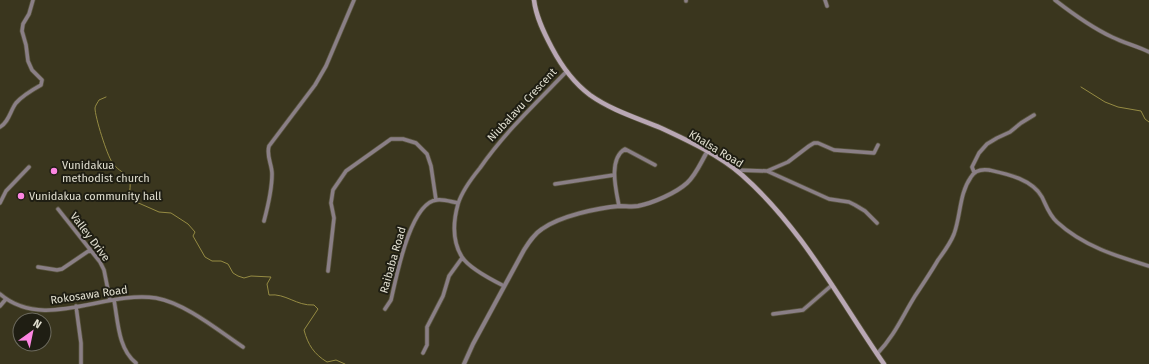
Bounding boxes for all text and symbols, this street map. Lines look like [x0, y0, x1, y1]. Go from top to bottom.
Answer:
street label: Niubalavu Crescent [485, 66, 559, 144]
street label: Khalsa Road [686, 128, 746, 170]
place label: Vunidakua methodist church [62, 159, 150, 185]
marker: Vunidakua methodist church [49, 166, 59, 176]
place label: Vunidakua community hall [29, 190, 162, 203]
marker: Vunidakua community hall [16, 191, 26, 201]
street label: Valley Drive [67, 210, 113, 264]
street label: Raibaba Road [377, 225, 409, 295]
street label: Rokosawa Road [50, 283, 128, 307]
north arrow [12, 312, 52, 352]
text: N [31, 317, 44, 331]

